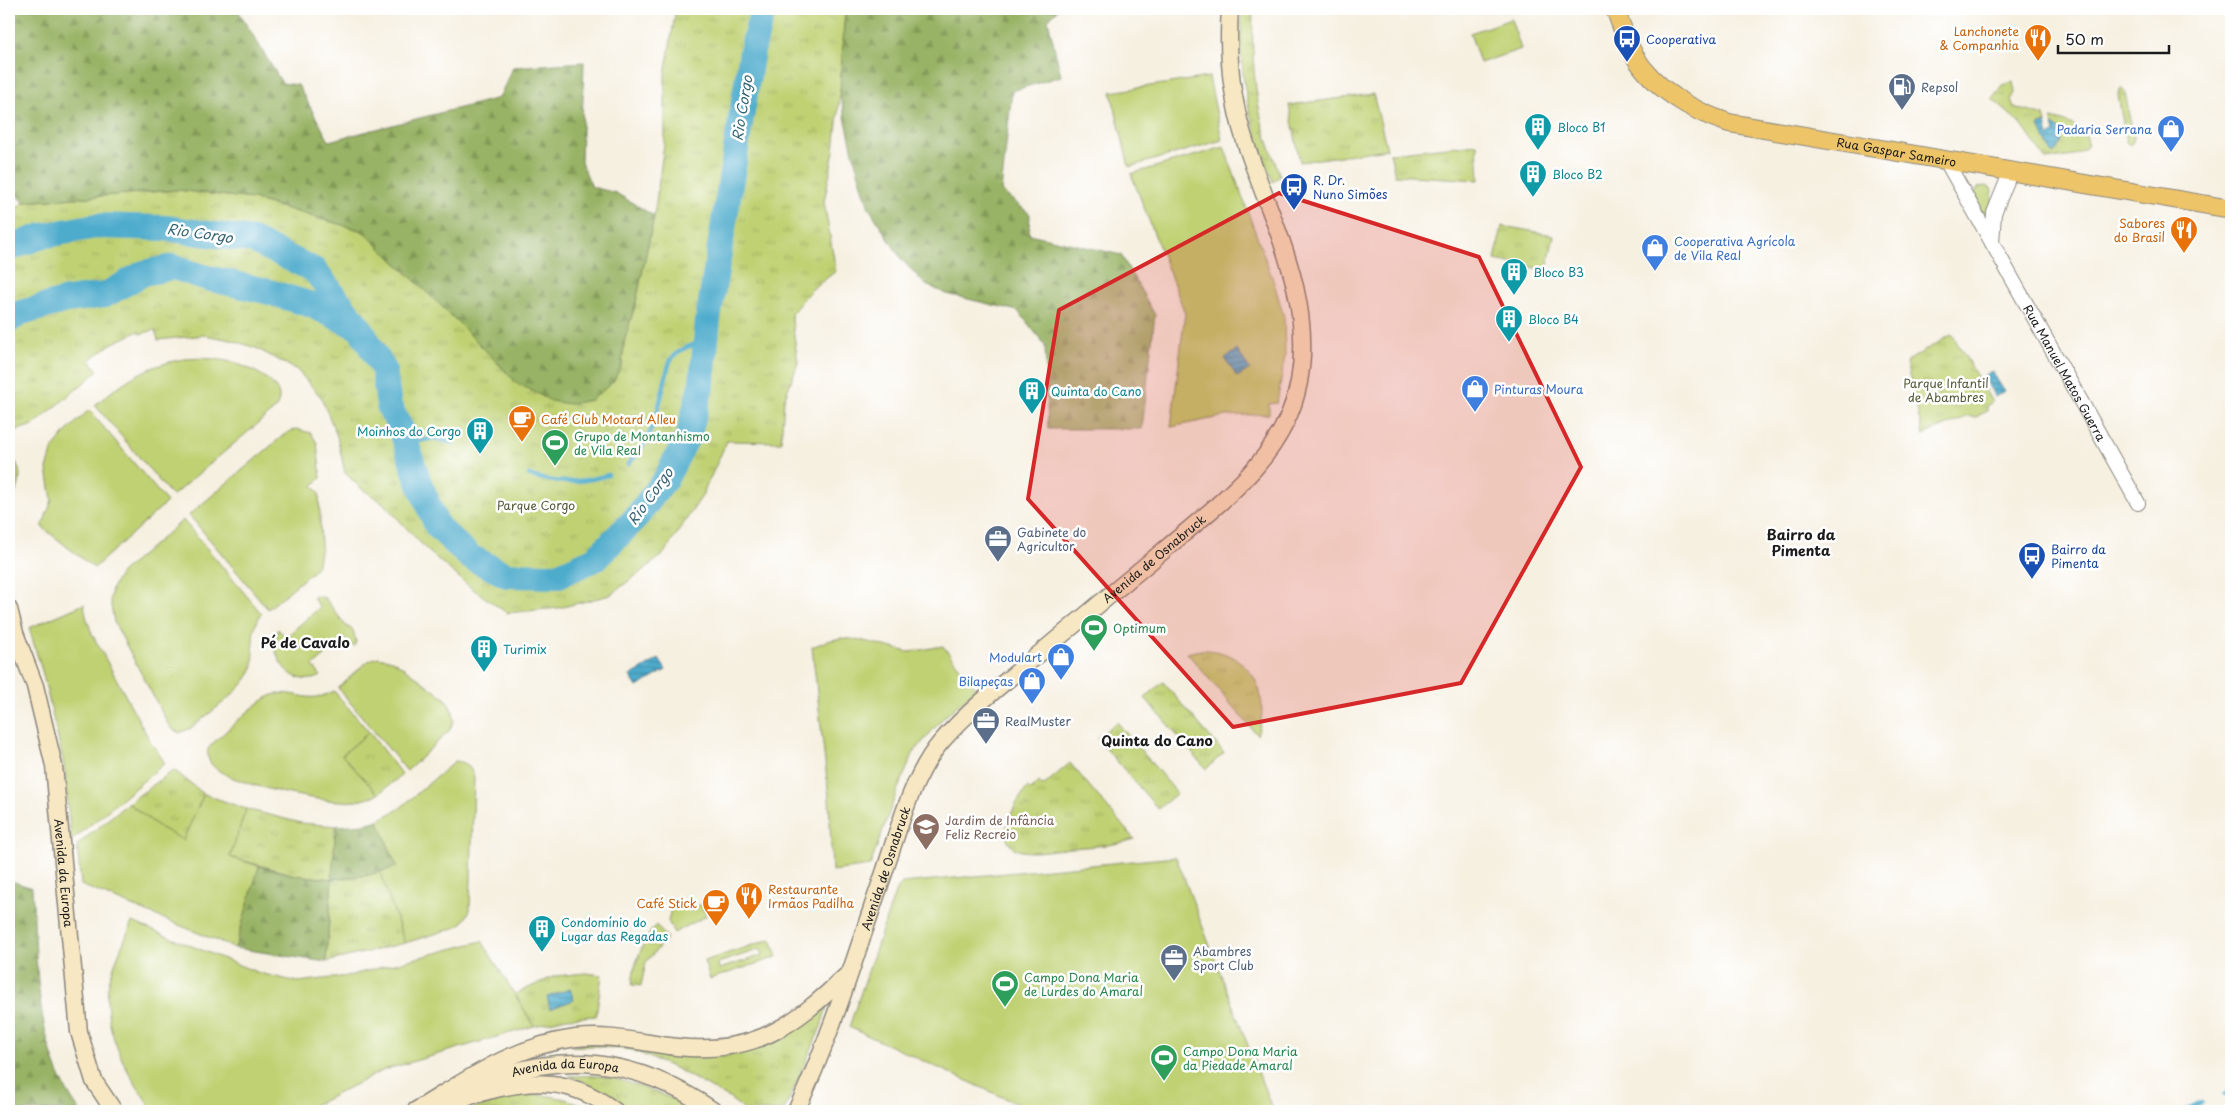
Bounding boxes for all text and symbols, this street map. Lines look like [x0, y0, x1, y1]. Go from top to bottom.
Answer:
place label: Lanchonete & Companhia [1940, 22, 2020, 54]
scale bar [2058, 22, 2169, 54]
restaurant icon: Lanchonete & Companhia [2023, 23, 2053, 62]
bus stop icon: Cooperativa [1612, 24, 1642, 63]
text: 50 m [2065, 27, 2104, 50]
place label: Cooperativa [1646, 30, 1716, 48]
fuel station icon: Repsol [1887, 72, 1917, 111]
water label: Rio Corgo [726, 73, 758, 142]
place label: Repsol [1921, 78, 1958, 96]
building icon: Bloco B1 [1523, 112, 1553, 151]
shop icon: Padaria Serrana [2156, 114, 2186, 153]
place label: Bloco B1 [1557, 118, 1606, 136]
place label: Padaria Serrana [2057, 120, 2152, 138]
street label: Rua Gaspar Sameiro [1835, 133, 1958, 171]
building icon: Bloco B2 [1518, 159, 1548, 198]
place label: Bloco B2 [1552, 165, 1603, 183]
place label: R. Dr. Nuno Simões [1313, 171, 1388, 203]
bus stop icon: R. Dr. Nuno Simões [1279, 172, 1309, 211]
place label: Sabores do Brasil [2114, 214, 2166, 246]
restaurant icon: Sabores do Brasil [2169, 215, 2199, 254]
water label: Rio Corgo [166, 218, 235, 248]
place label: Cooperativa Agrícola de Vila Real [1674, 232, 1796, 264]
shop icon: Cooperativa Agrícola de Vila Real [1640, 233, 1670, 272]
building icon: Bloco B3 [1499, 257, 1529, 296]
place label: Bloco B3 [1533, 263, 1584, 281]
street label: Rua Manuel Matos Guerra [2019, 301, 2111, 445]
building icon: Bloco B4 [1494, 304, 1524, 343]
place label: Bloco B4 [1528, 310, 1579, 328]
shop icon: Pinturas Moura [1460, 374, 1490, 413]
park label: Parque Infantil de Abambres [1903, 374, 1989, 406]
building icon: Quinta do Cano [1017, 376, 1047, 415]
place label: Pinturas Moura [1494, 380, 1584, 398]
place label: Quinta do Cano [1051, 382, 1142, 400]
cafe icon: Café Club Motard Alleu [507, 404, 537, 443]
place label: Café Club Motard Alleu [541, 410, 676, 428]
building icon: Moinhos do Corgo [465, 416, 495, 455]
place label: Moinhos do Corgo [357, 422, 461, 440]
place label: Grupo de Montanhismo de Vila Real [574, 427, 710, 459]
sports icon: Grupo de Montanhismo de Vila Real [540, 428, 570, 467]
water label: Rio Corgo [622, 462, 678, 529]
park label: Parque Corgo [497, 496, 575, 514]
street label: Avenida de Osnabruck [1098, 510, 1210, 607]
place label: Gabinete do Agricultor [1017, 523, 1086, 555]
office icon: Gabinete do Agricultor [983, 524, 1013, 563]
district label: Bairro da Pimenta [1767, 524, 1836, 561]
place label: Bairro da Pimenta [2051, 540, 2106, 572]
bus stop icon: Bairro da Pimenta [2017, 541, 2047, 580]
sports icon: Optimum [1079, 613, 1109, 652]
place label: Optimum [1113, 619, 1166, 637]
district label: Pé de Cavalo [260, 632, 350, 653]
building icon: Turimix [469, 634, 499, 673]
place label: Turimix [503, 640, 547, 658]
shop icon: Modulart [1046, 642, 1076, 681]
place label: Modulart [989, 648, 1042, 666]
shop icon: Bilapeças [1017, 666, 1047, 705]
place label: Bilapeças [959, 672, 1013, 690]
office icon: RealMuster [971, 706, 1001, 745]
place label: RealMuster [1005, 712, 1071, 730]
district label: Quinta do Cano [1101, 730, 1213, 751]
street label: Avenida de Osnabruck [856, 804, 914, 932]
place label: Jardim de Infância Feliz Recreio [945, 811, 1055, 843]
school or university icon: Jardim de Infância Feliz Recreio [911, 812, 941, 851]
street label: Avenida da Europa [50, 818, 78, 929]
place label: Restaurante Irmãos Padilha [768, 880, 854, 912]
restaurant icon: Restaurante Irmãos Padilha [734, 881, 764, 920]
cafe icon: Café Stick [701, 888, 731, 927]
place label: Café Stick [636, 894, 697, 912]
place label: Condomínio do Lugar das Regadas [561, 913, 669, 945]
building icon: Condomínio do Lugar das Regadas [527, 914, 557, 953]
place label: Abambres Sport Club [1193, 942, 1254, 974]
office icon: Abambres Sport Club [1159, 943, 1189, 982]
place label: Campo Dona Maria de Lurdes do Amaral [1024, 968, 1143, 1000]
sports icon: Campo Dona Maria de Lurdes do Amaral [990, 969, 1020, 1008]
place label: Campo Dona Maria da Piedade Amaral [1183, 1042, 1298, 1074]
sports icon: Campo Dona Maria da Piedade Amaral [1149, 1043, 1179, 1082]
street label: Avenida da Europa [509, 1054, 621, 1081]

